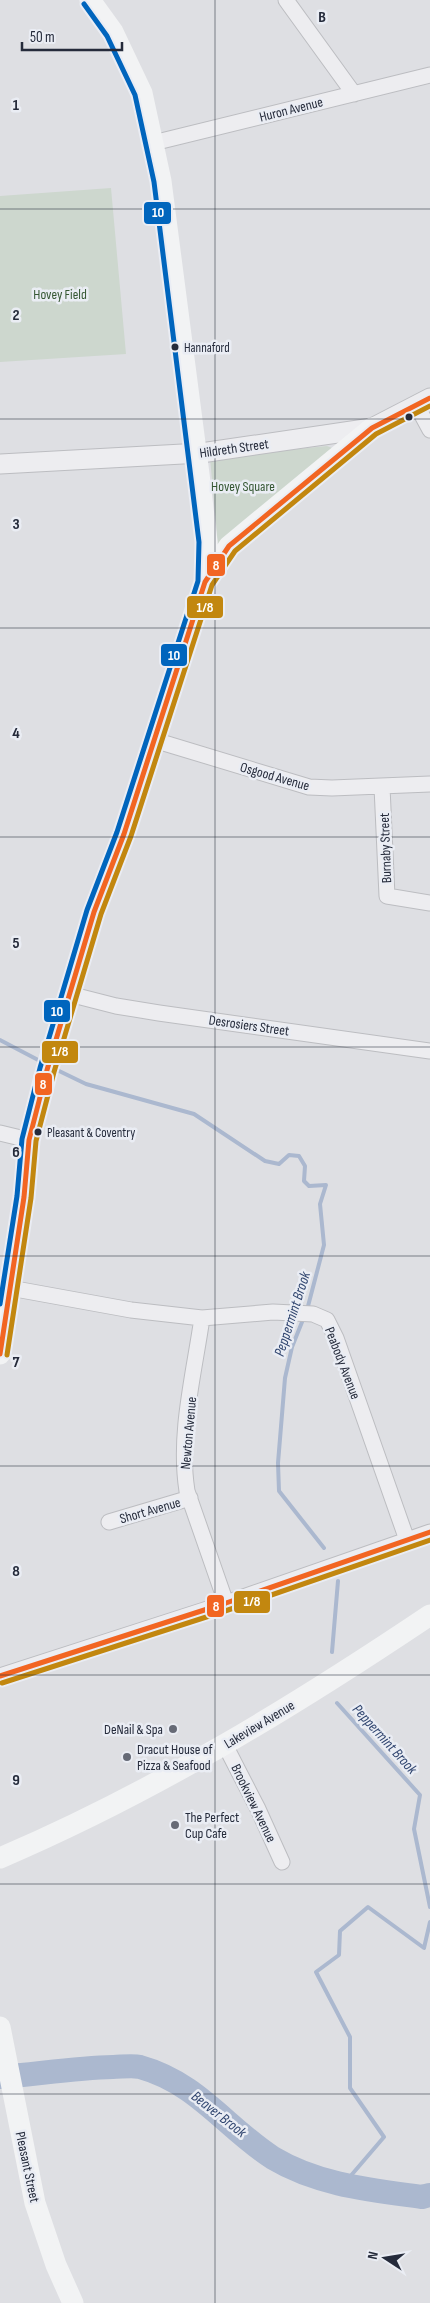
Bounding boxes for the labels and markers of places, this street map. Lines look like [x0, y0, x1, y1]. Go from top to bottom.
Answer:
place label: Hannaford [184, 340, 230, 356]
marker: Hannaford [170, 342, 180, 352]
unlabelled marker [404, 412, 414, 422]
place label: Pleasant & Coventry [47, 1125, 135, 1141]
marker: Pleasant & Coventry [33, 1127, 43, 1137]
place label: DeNail & Spa [104, 1721, 163, 1738]
marker: DeNail & Spa [167, 1723, 179, 1735]
place label: Dracut House of Pizza & Seafood [137, 1741, 213, 1774]
marker: Dracut House of Pizza & Seafood [121, 1751, 133, 1763]
place label: The Perfect Cup Cafe [185, 1809, 239, 1842]
marker: The Perfect Cup Cafe [169, 1819, 181, 1831]

